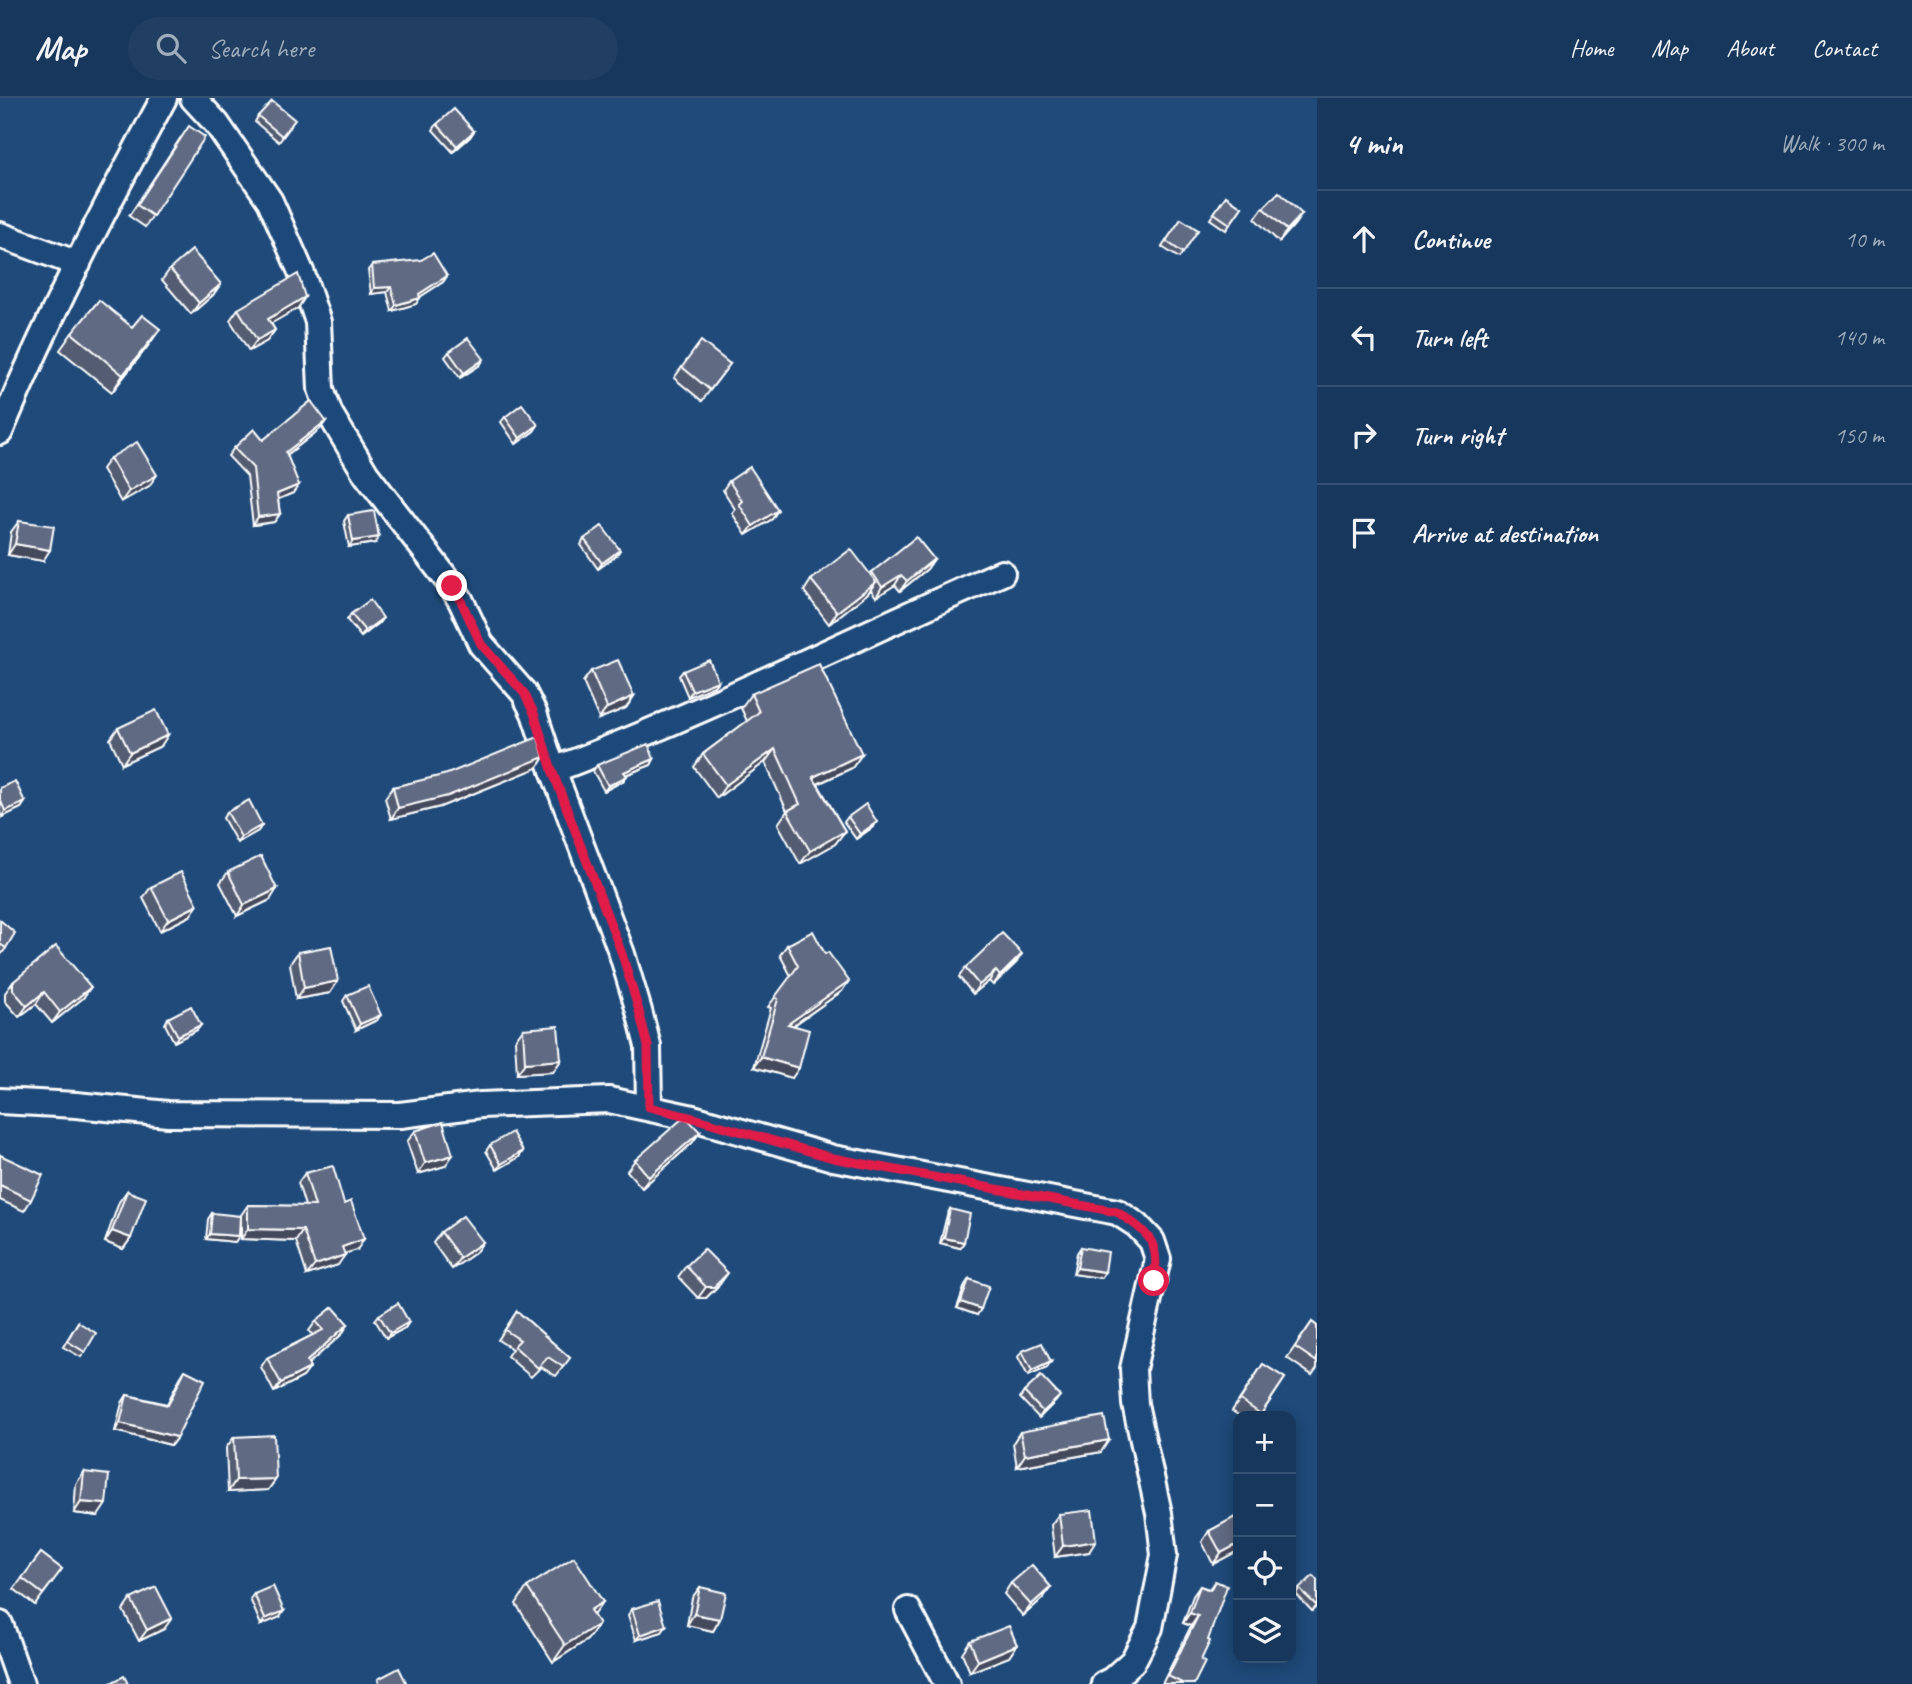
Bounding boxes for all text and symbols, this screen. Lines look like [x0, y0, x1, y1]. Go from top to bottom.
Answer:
search box [128, 17, 618, 80]
text: Map [35, 27, 86, 69]
icon: search [152, 29, 190, 67]
text: Search here [208, 32, 314, 65]
text: Home [1570, 33, 1613, 63]
text: Map [1651, 33, 1688, 63]
text: About [1726, 33, 1774, 63]
text: Contact [1812, 33, 1877, 63]
text: 4 min [1345, 125, 1402, 163]
text: Walk · 300 m [1780, 129, 1884, 158]
icon: ahead [1345, 220, 1383, 258]
text: Continue [1412, 223, 1490, 256]
text: 10 m [1845, 225, 1884, 254]
icon: left [1345, 318, 1383, 356]
text: Turn left [1412, 321, 1487, 354]
text: 140 m [1835, 323, 1884, 352]
icon: right [1345, 416, 1383, 454]
text: Turn right [1412, 419, 1503, 452]
text: 150 m [1835, 421, 1884, 450]
icon: arrive [1345, 514, 1383, 552]
text: Arrive at destination [1412, 517, 1598, 550]
route end [436, 570, 467, 601]
route start [1138, 1265, 1169, 1296]
map controls [1233, 1411, 1296, 1663]
button: + [1233, 1411, 1296, 1474]
button: − [1233, 1474, 1296, 1537]
button: locate [1233, 1537, 1296, 1600]
button: layers [1233, 1600, 1296, 1663]

